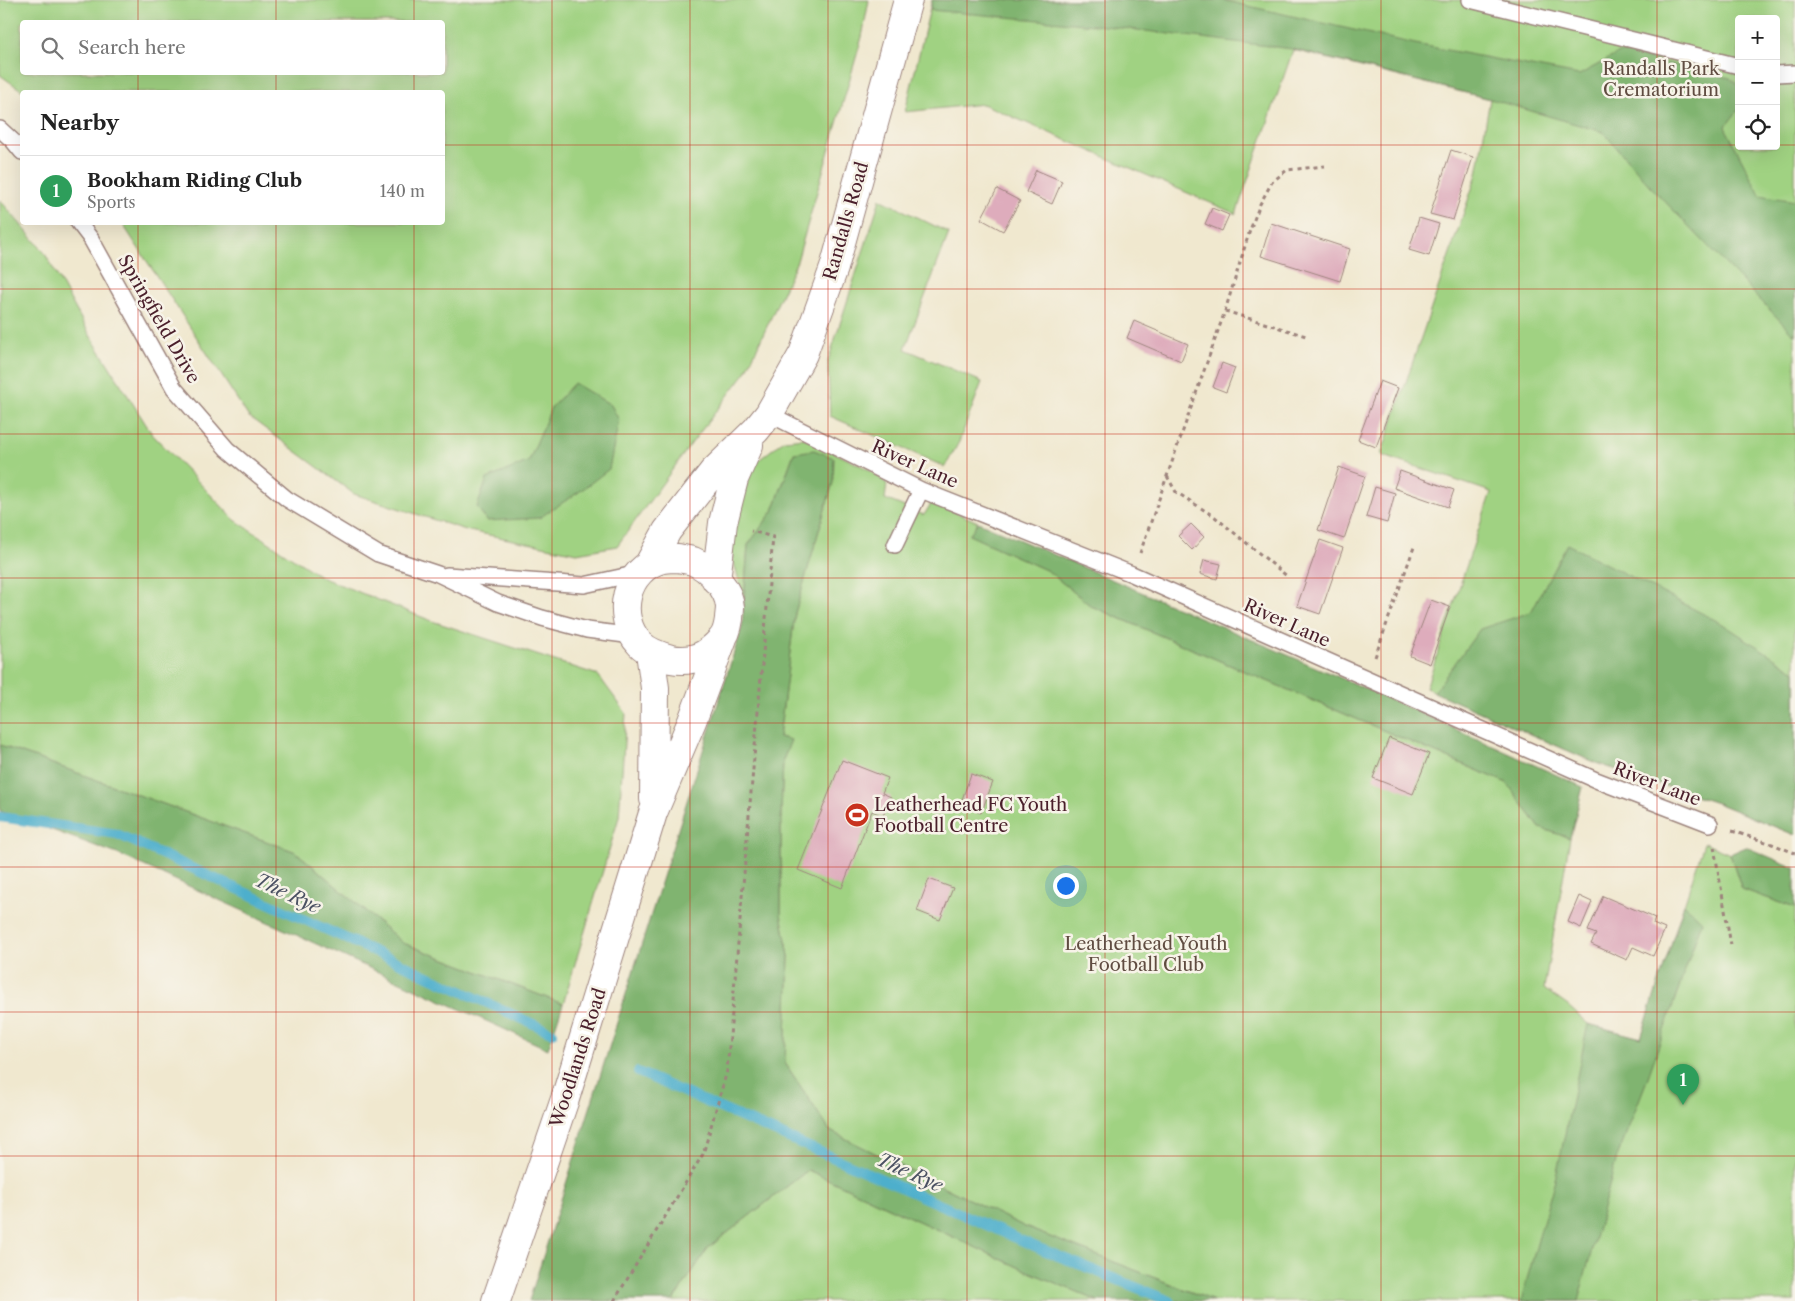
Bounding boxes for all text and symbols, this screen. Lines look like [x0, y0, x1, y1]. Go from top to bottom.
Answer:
map controls [1735, 15, 1780, 150]
button: + [1735, 15, 1780, 60]
search box [20, 20, 445, 75]
icon: search [38, 34, 66, 62]
text: Search here [78, 36, 186, 59]
park label: Randalls Park Crematorium [1603, 58, 1721, 101]
button: − [1735, 60, 1780, 105]
button: locate [1735, 105, 1780, 150]
text: Nearby [40, 110, 119, 135]
street label: Randalls Road [819, 159, 873, 283]
text: Bookham Riding Club [87, 169, 302, 192]
text: 1 [52, 181, 60, 201]
text: 140 m [380, 181, 425, 201]
text: Sports [87, 192, 136, 212]
street label: Springfield Drive [113, 251, 205, 387]
street label: River Lane [868, 435, 962, 493]
street label: River Lane [1240, 594, 1334, 652]
street label: River Lane [1610, 757, 1704, 811]
place label: Leatherhead FC Youth Football Centre [874, 794, 1067, 837]
sports icon: Leatherhead FC Youth Football Centre [844, 802, 870, 828]
water label: The Rye [252, 868, 325, 919]
your location [1053, 873, 1079, 899]
park label: Leatherhead Youth Football Club [1064, 933, 1228, 976]
street label: Woodlands Road [545, 985, 611, 1132]
pin: 1 [1667, 1064, 1699, 1105]
water label: The Rye [873, 1148, 947, 1197]

